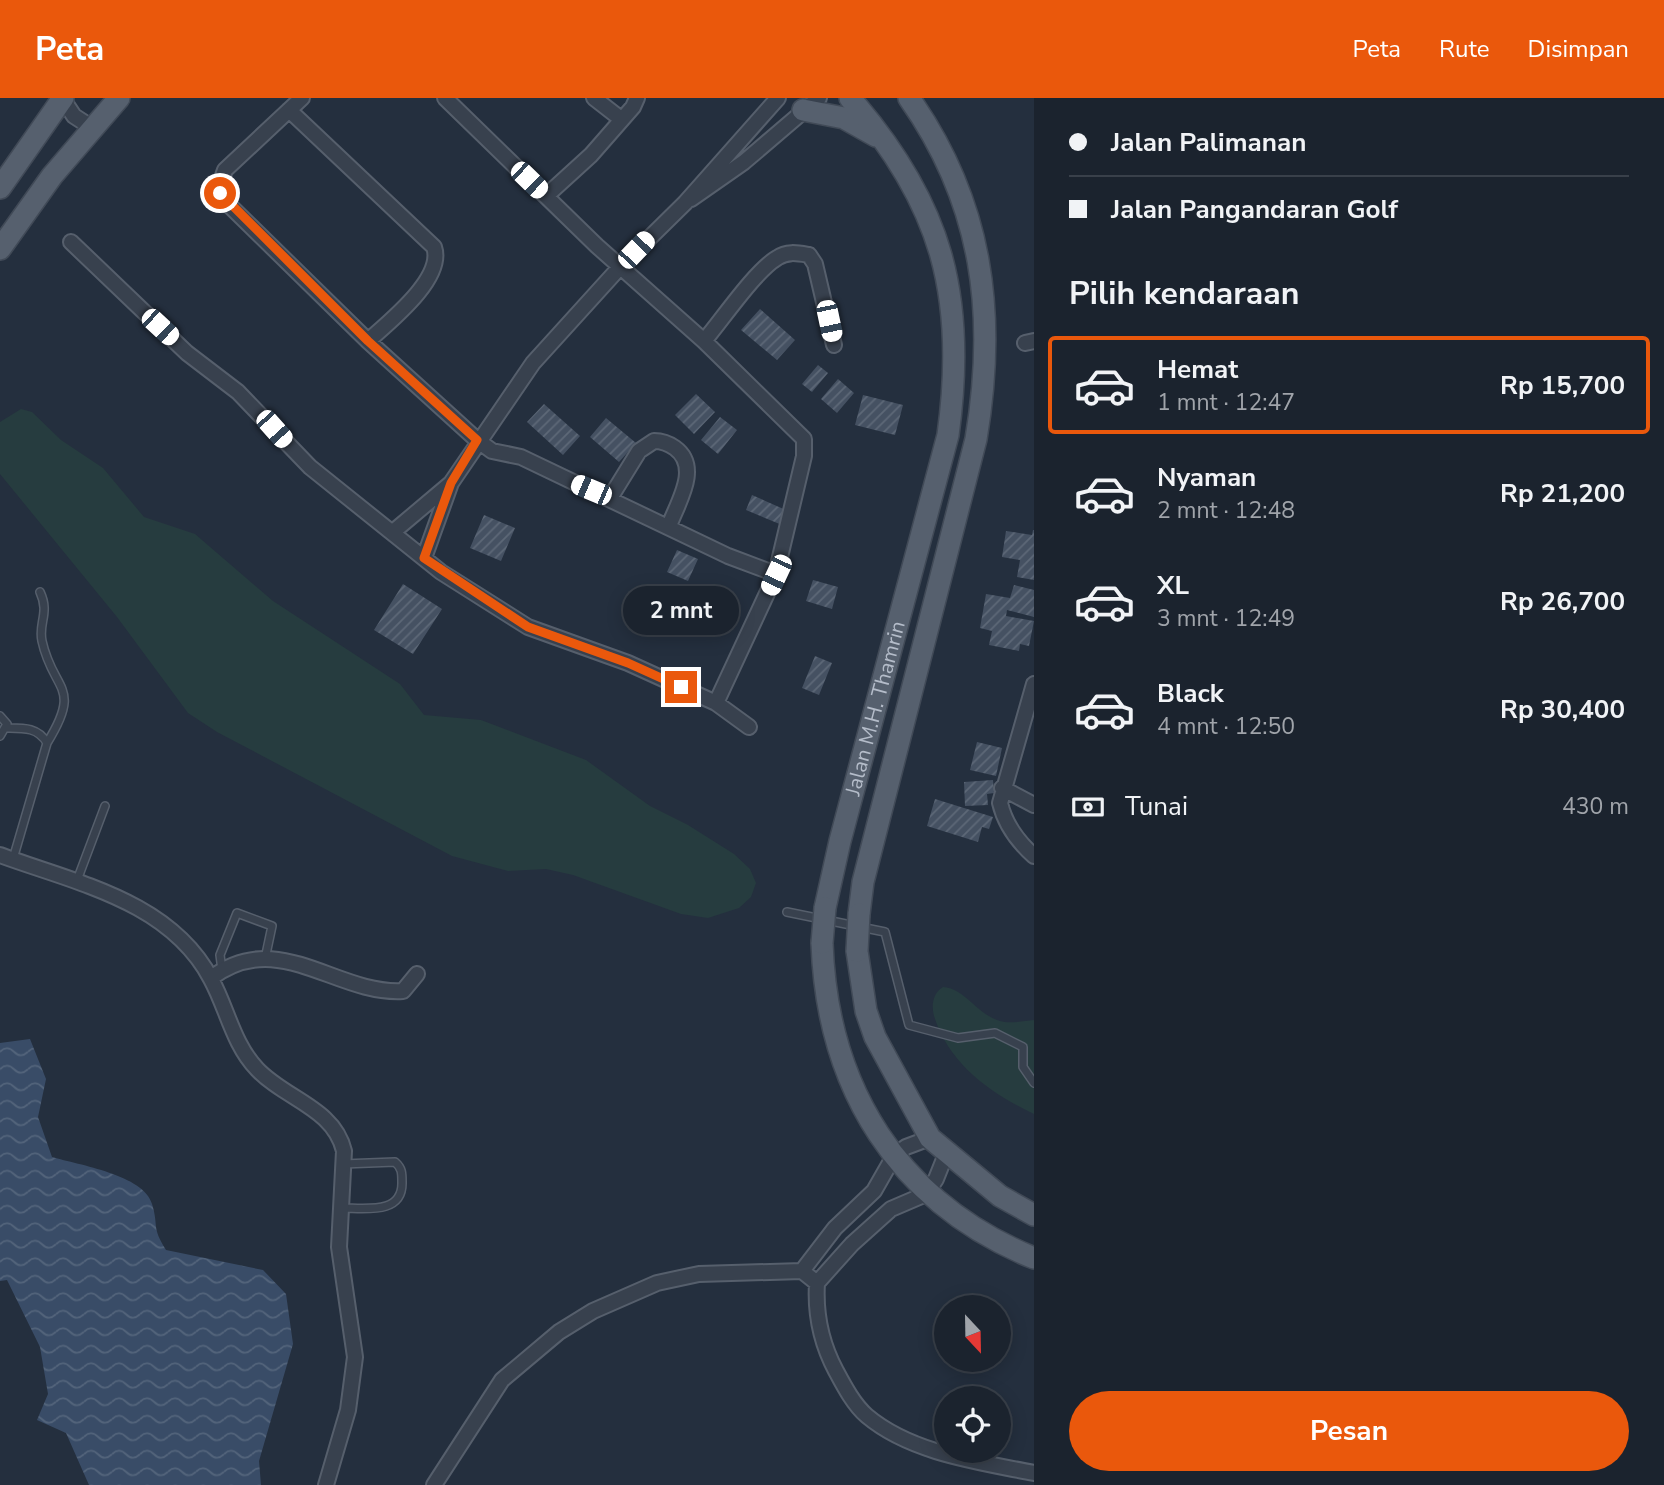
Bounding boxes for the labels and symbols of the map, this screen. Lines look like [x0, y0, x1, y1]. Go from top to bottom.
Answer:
car [507, 158, 552, 202]
route start [204, 177, 236, 209]
car [614, 228, 659, 272]
car [815, 298, 844, 344]
car [138, 305, 183, 349]
car [253, 406, 296, 452]
car [568, 472, 615, 508]
car [758, 552, 795, 598]
callout: 2 mnt [623, 586, 739, 634]
street label: Jalan M.H. Thamrin [838, 618, 912, 800]
route end [665, 671, 697, 703]
north arrow [934, 1295, 1012, 1372]

